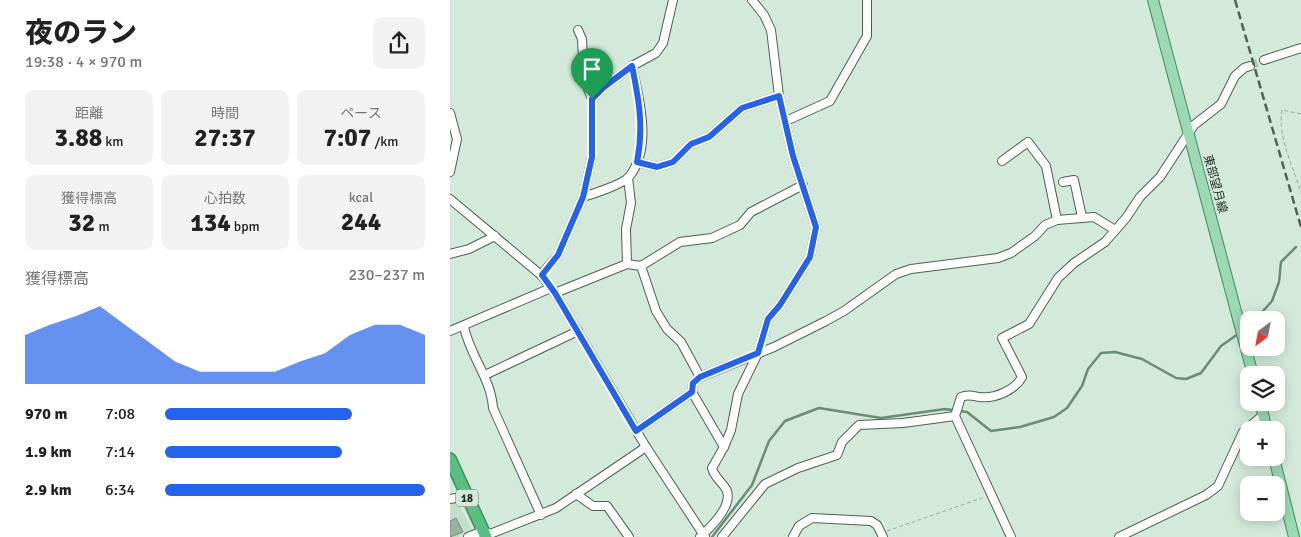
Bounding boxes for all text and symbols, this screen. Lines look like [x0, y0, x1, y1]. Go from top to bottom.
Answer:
text: 夜のラン [25, 16, 137, 50]
button: share [373, 17, 425, 69]
pin [571, 48, 613, 99]
text: 19:38 · 4 × 970 m [25, 52, 142, 72]
icon: arrive [578, 55, 606, 83]
text: 距離 [75, 105, 103, 122]
text: 時間 [211, 105, 239, 122]
text: ペース [340, 105, 382, 122]
text: 3.88 [55, 122, 102, 153]
text: 27:37 [194, 122, 256, 153]
text: 7:07 [323, 122, 371, 153]
text: km [102, 133, 123, 150]
text: /km [371, 133, 399, 150]
street label: 東部望月線 [1200, 153, 1230, 215]
text: kcal [349, 189, 373, 206]
text: 獲得標高 [61, 190, 117, 207]
text: 心拍数 [204, 190, 246, 207]
text: 244 [341, 206, 381, 237]
text: 32 [68, 207, 95, 238]
text: 134 [190, 207, 231, 238]
text: m [95, 218, 110, 235]
text: bpm [231, 218, 260, 235]
text: 230–237 m [348, 265, 425, 285]
text: 獲得標高 [25, 269, 89, 289]
north arrow [1240, 311, 1285, 356]
map controls [1240, 311, 1285, 521]
button: layers [1240, 366, 1285, 411]
text: 970 m [25, 404, 67, 424]
text: 7:08 [105, 404, 135, 424]
button: + [1240, 421, 1285, 466]
text: 1.9 km [25, 442, 72, 462]
text: 7:14 [105, 442, 135, 462]
button: − [1240, 476, 1285, 521]
text: 2.9 km [25, 480, 72, 500]
text: 6:34 [105, 480, 135, 500]
road number: 18 [456, 489, 478, 506]

